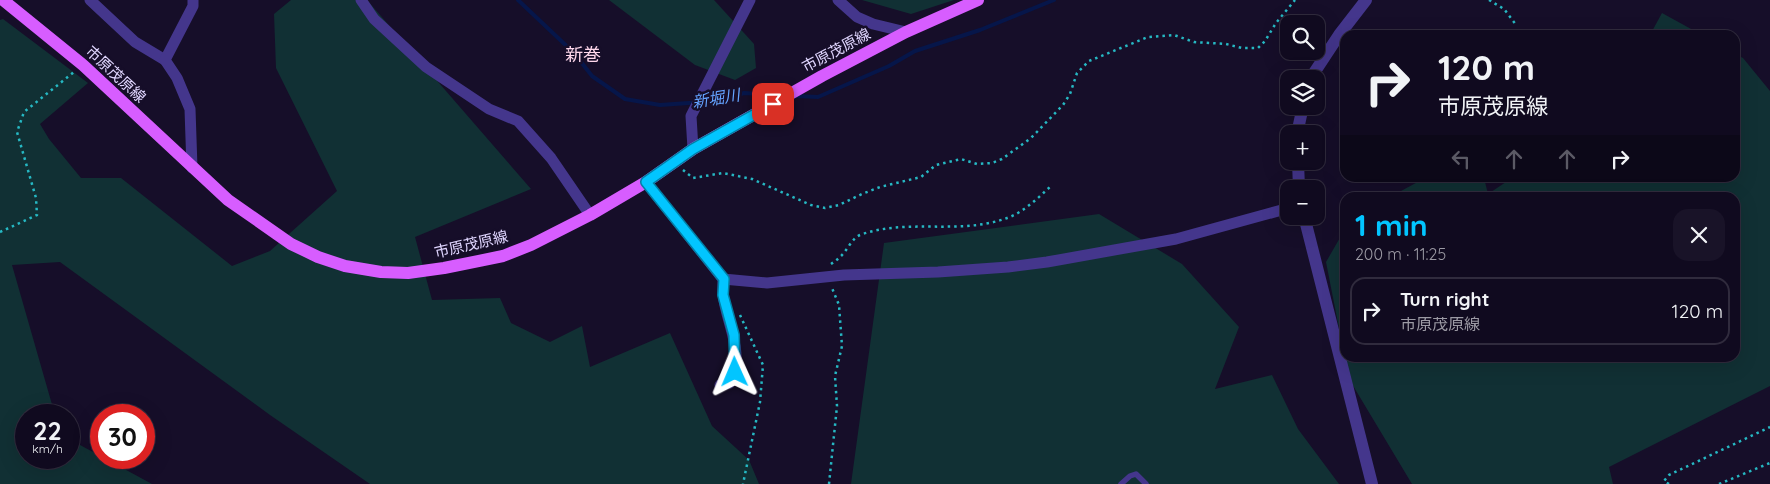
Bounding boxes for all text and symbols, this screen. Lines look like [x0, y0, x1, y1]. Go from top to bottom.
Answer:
map controls [1280, 15, 1325, 225]
button: search [1280, 15, 1325, 60]
street label: 市原茂原線 [798, 24, 874, 76]
street label: 市原茂原線 [82, 41, 150, 107]
district label: 新巻 [565, 43, 601, 66]
text: 120 m [1438, 45, 1535, 89]
icon: right [1355, 50, 1420, 115]
button: layers [1280, 70, 1325, 115]
pin [752, 83, 794, 125]
water label: 新堀川 [691, 84, 743, 112]
icon: arrive [759, 90, 787, 118]
text: 市原茂原線 [1438, 92, 1548, 120]
button: + [1280, 125, 1325, 170]
icon: left [1447, 145, 1475, 173]
icon: ahead [1500, 145, 1528, 173]
icon: ahead [1553, 145, 1581, 173]
icon: right [1606, 145, 1634, 173]
button: − [1280, 180, 1325, 225]
text: 1 min [1355, 206, 1428, 244]
button: close [1673, 209, 1725, 261]
street label: 市原茂原線 [432, 226, 510, 262]
text: 200 m · 11:25 [1355, 244, 1446, 264]
text: Turn right [1400, 287, 1489, 311]
icon: right [1357, 297, 1385, 325]
text: 120 m [1672, 299, 1723, 323]
text: 市原茂原線 [1400, 314, 1480, 334]
position arrow [708, 345, 760, 397]
speed limit sign: 30 [90, 404, 155, 469]
text: 22 [33, 415, 62, 446]
text: km/h [32, 441, 63, 456]

